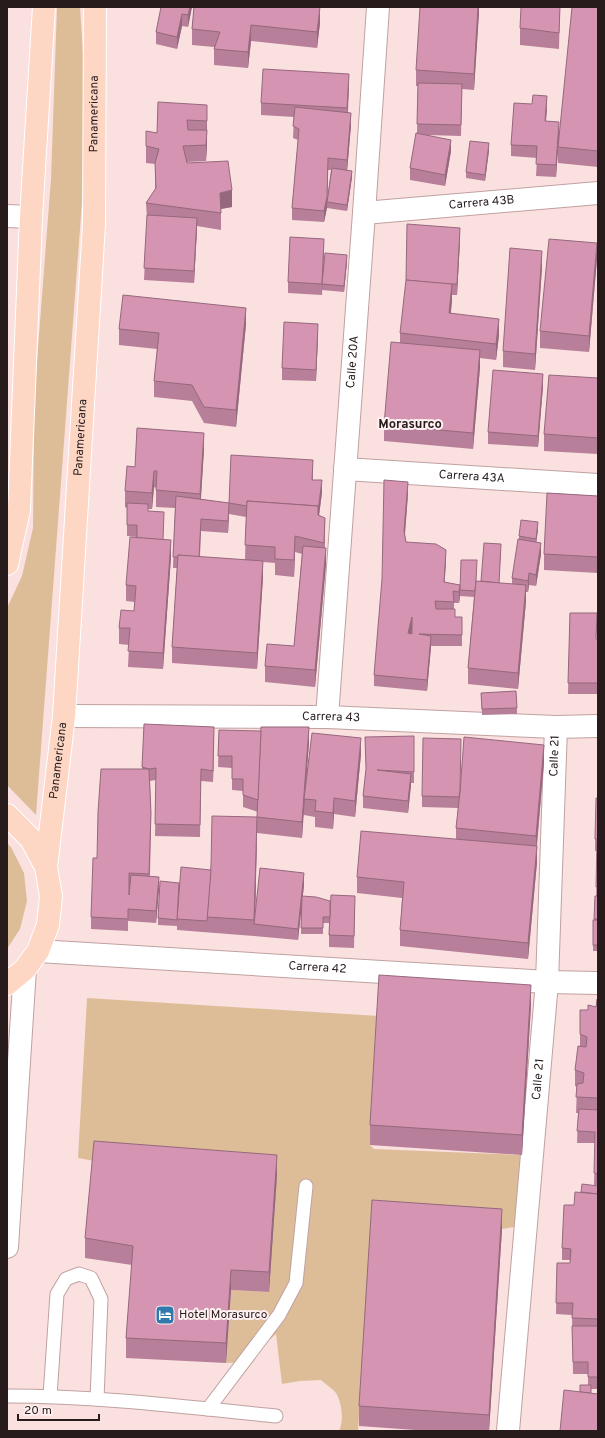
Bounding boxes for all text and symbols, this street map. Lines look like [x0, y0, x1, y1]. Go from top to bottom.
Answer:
street label: Panamericana [86, 75, 103, 153]
street label: Carrera 43B [448, 192, 515, 214]
street label: Calle 20A [343, 335, 363, 389]
street label: Panamericana [71, 399, 91, 477]
district label: Morasurco [378, 417, 442, 433]
street label: Carrera 43A [438, 467, 505, 487]
street label: Carrera 43 [302, 709, 360, 726]
street label: Panamericana [46, 721, 71, 800]
street label: Calle 21 [546, 735, 564, 777]
street label: Carrera 42 [288, 958, 347, 978]
street label: Calle 21 [529, 1058, 548, 1101]
hotel icon: Hotel Morasurco [154, 1304, 176, 1326]
place label: Hotel Morasurco [179, 1307, 268, 1323]
scale bar [18, 1396, 99, 1422]
text: 20 m [24, 1403, 52, 1419]

